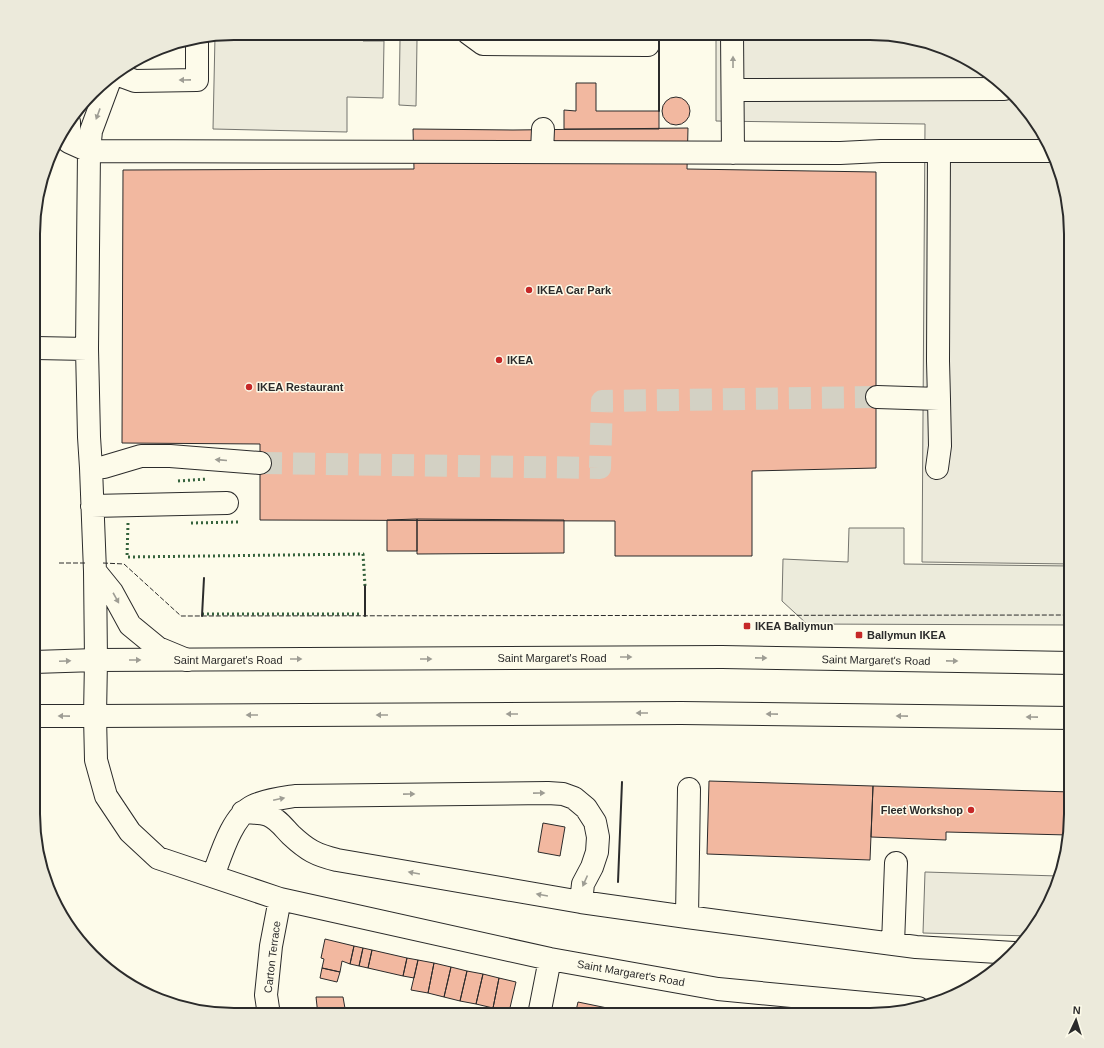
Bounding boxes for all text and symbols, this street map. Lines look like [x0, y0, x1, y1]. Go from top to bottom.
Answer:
one-way arrow [729, 56, 736, 68]
one-way arrow [178, 77, 191, 83]
one-way arrow [94, 108, 100, 120]
place label: IKEA Car Park [537, 284, 612, 296]
marker: IKEA Car Park [524, 285, 534, 295]
place label: IKEA [507, 354, 533, 366]
marker: IKEA [494, 355, 504, 365]
place label: IKEA Restaurant [257, 381, 344, 393]
marker: IKEA Restaurant [244, 382, 254, 392]
one-way arrow [215, 457, 227, 463]
one-way arrow [112, 592, 119, 604]
place label: IKEA Ballymun [755, 620, 834, 632]
marker: IKEA Ballymun [742, 621, 752, 631]
place label: Ballymun IKEA [867, 629, 946, 641]
marker: Ballymun IKEA [854, 630, 864, 640]
street label: Saint Margaret's Road [497, 652, 607, 664]
street label: Saint Margaret's Road [821, 653, 931, 667]
street label: Saint Margaret's Road [173, 654, 283, 666]
one-way arrow [620, 654, 632, 661]
one-way arrow [755, 655, 768, 661]
one-way arrow [290, 656, 303, 662]
one-way arrow [420, 656, 433, 662]
one-way arrow [59, 657, 71, 664]
one-way arrow [129, 657, 142, 663]
one-way arrow [946, 658, 959, 664]
one-way arrow [635, 710, 648, 716]
one-way arrow [505, 711, 518, 717]
one-way arrow [765, 711, 778, 717]
one-way arrow [245, 712, 258, 718]
one-way arrow [375, 712, 388, 718]
one-way arrow [896, 712, 908, 719]
one-way arrow [57, 713, 70, 719]
one-way arrow [1025, 714, 1038, 720]
one-way arrow [533, 790, 546, 796]
one-way arrow [403, 791, 416, 797]
one-way arrow [273, 796, 285, 802]
place label: Fleet Workshop [881, 804, 963, 816]
marker: Fleet Workshop [966, 805, 976, 815]
one-way arrow [408, 870, 420, 876]
one-way arrow [582, 875, 588, 887]
one-way arrow [536, 892, 548, 898]
street label: Carton Terrace [262, 920, 282, 994]
street label: Saint Margaret's Road [576, 958, 686, 988]
north arrow [1056, 1000, 1096, 1040]
text: N [1072, 1004, 1081, 1016]

